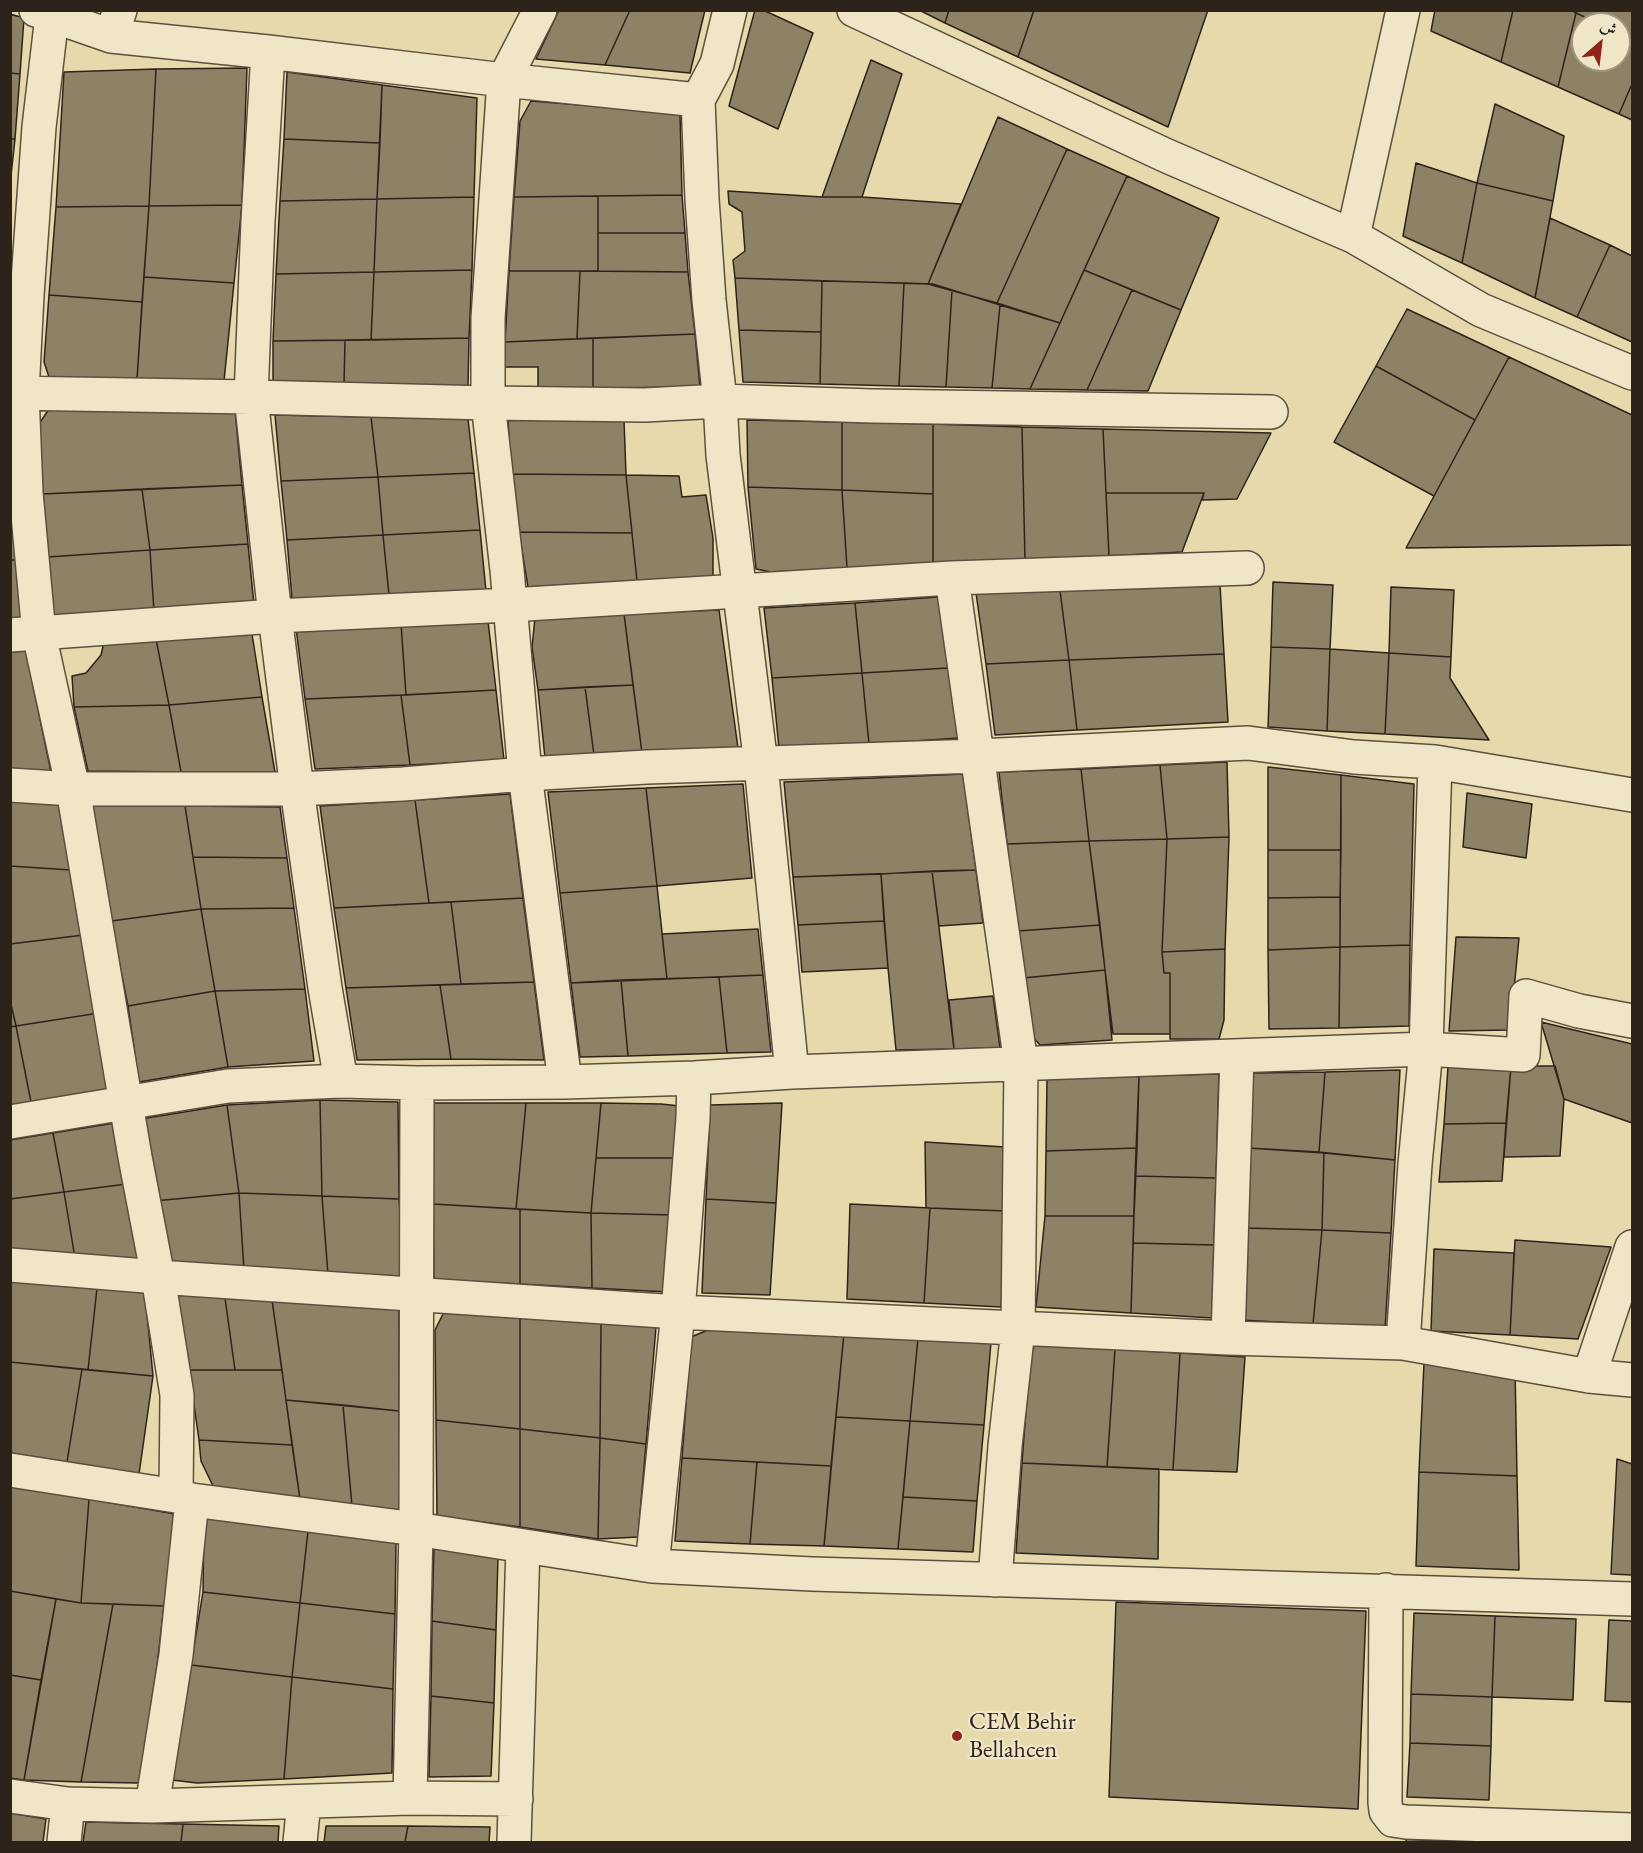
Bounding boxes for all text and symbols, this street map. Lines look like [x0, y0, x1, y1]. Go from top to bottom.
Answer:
north arrow [1571, 12, 1631, 72]
text: ش [1597, 14, 1621, 40]
place label: CEM Behir Bellahcen [969, 1708, 1076, 1764]
marker: CEM Behir Bellahcen [950, 1729, 964, 1743]

